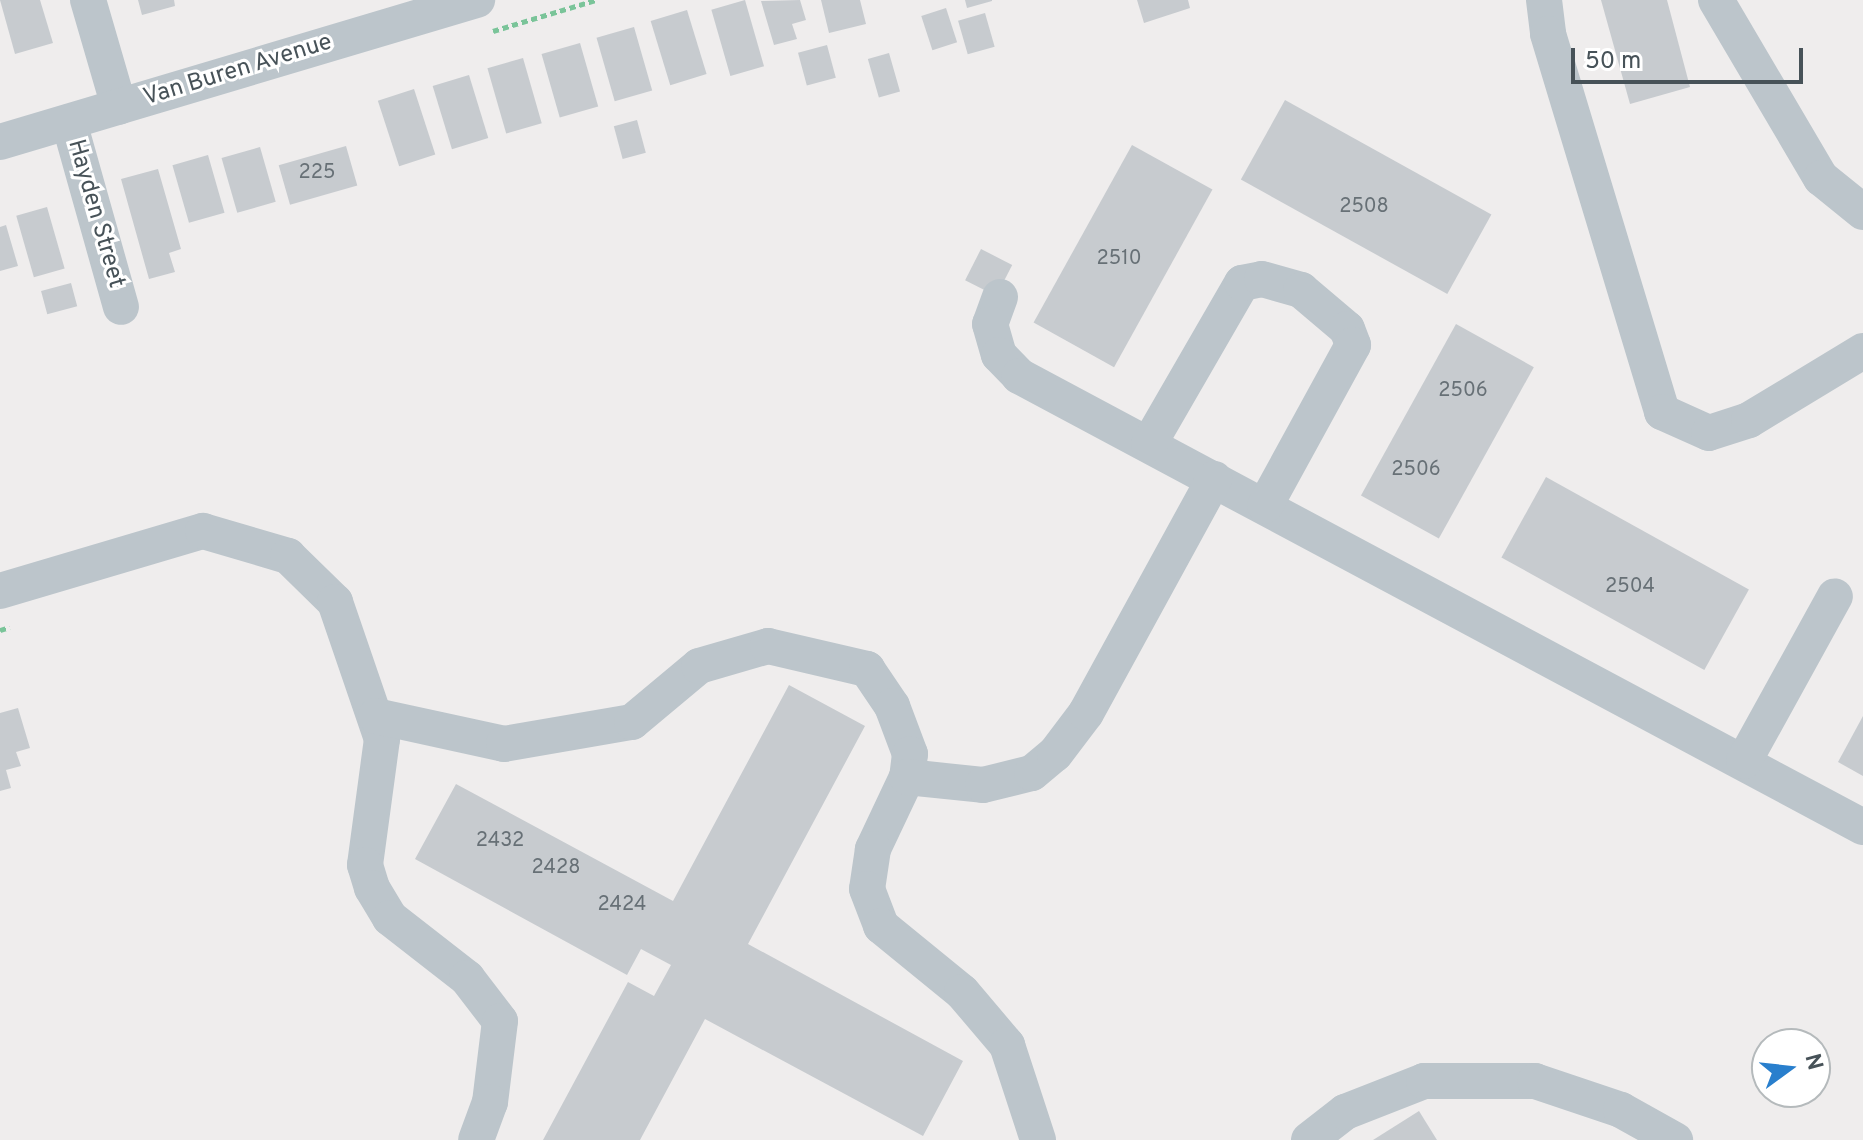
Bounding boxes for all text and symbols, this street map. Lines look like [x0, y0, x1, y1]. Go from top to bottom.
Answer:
street label: Van Buren Avenue [140, 28, 336, 114]
scale bar [1575, 32, 1807, 82]
text: 50 m [1585, 47, 1641, 77]
street label: Hayden Street [60, 136, 130, 292]
house number: 225 [299, 161, 335, 185]
house number: 2508 [1339, 195, 1389, 219]
house number: 2510 [1097, 247, 1141, 271]
house number: 2506 [1438, 379, 1488, 403]
house number: 2506 [1391, 458, 1441, 482]
house number: 2504 [1605, 575, 1655, 599]
house number: 2432 [476, 829, 524, 853]
house number: 2428 [532, 856, 580, 880]
house number: 2424 [598, 893, 646, 917]
north arrow [1751, 1028, 1831, 1108]
text: N [1798, 1051, 1828, 1073]

